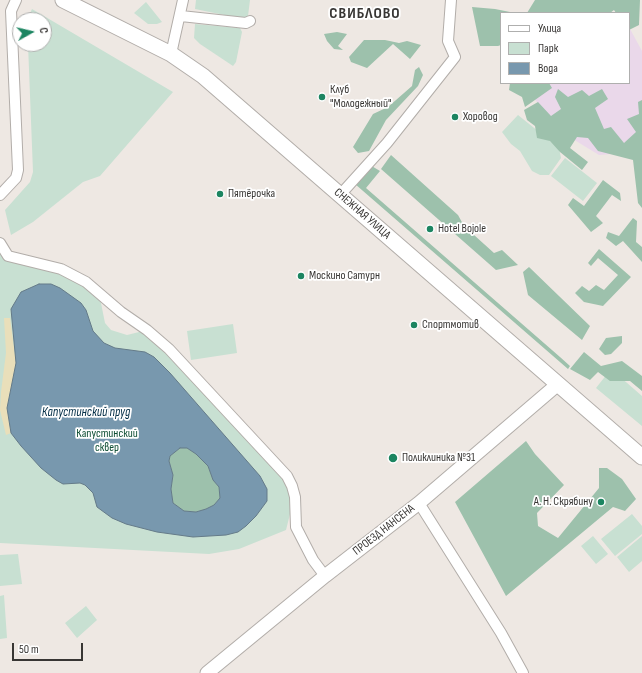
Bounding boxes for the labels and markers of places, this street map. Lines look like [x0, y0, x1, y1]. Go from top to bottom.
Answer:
place label: Клуб "Молодежный" [330, 83, 391, 111]
marker: Клуб "Молодежный" [317, 92, 327, 102]
place label: Хоровод [463, 110, 498, 124]
marker: Хоровод [450, 112, 460, 122]
place label: Пятёрочка [228, 187, 275, 201]
marker: Пятёрочка [215, 189, 225, 199]
place label: Hotel Bojole [438, 222, 486, 236]
marker: Hotel Bojole [425, 224, 435, 234]
place label: Москино Сатурн [309, 269, 380, 283]
marker: Москино Сатурн [296, 271, 306, 281]
place label: Спортмотив [422, 318, 479, 332]
marker: Спортмотив [409, 320, 419, 330]
place label: Поликлиника №31 [402, 451, 475, 465]
marker: Поликлиника №31 [387, 452, 399, 464]
place label: А. Н. Скрябину [534, 495, 593, 509]
marker: А. Н. Скрябину [596, 497, 606, 507]

